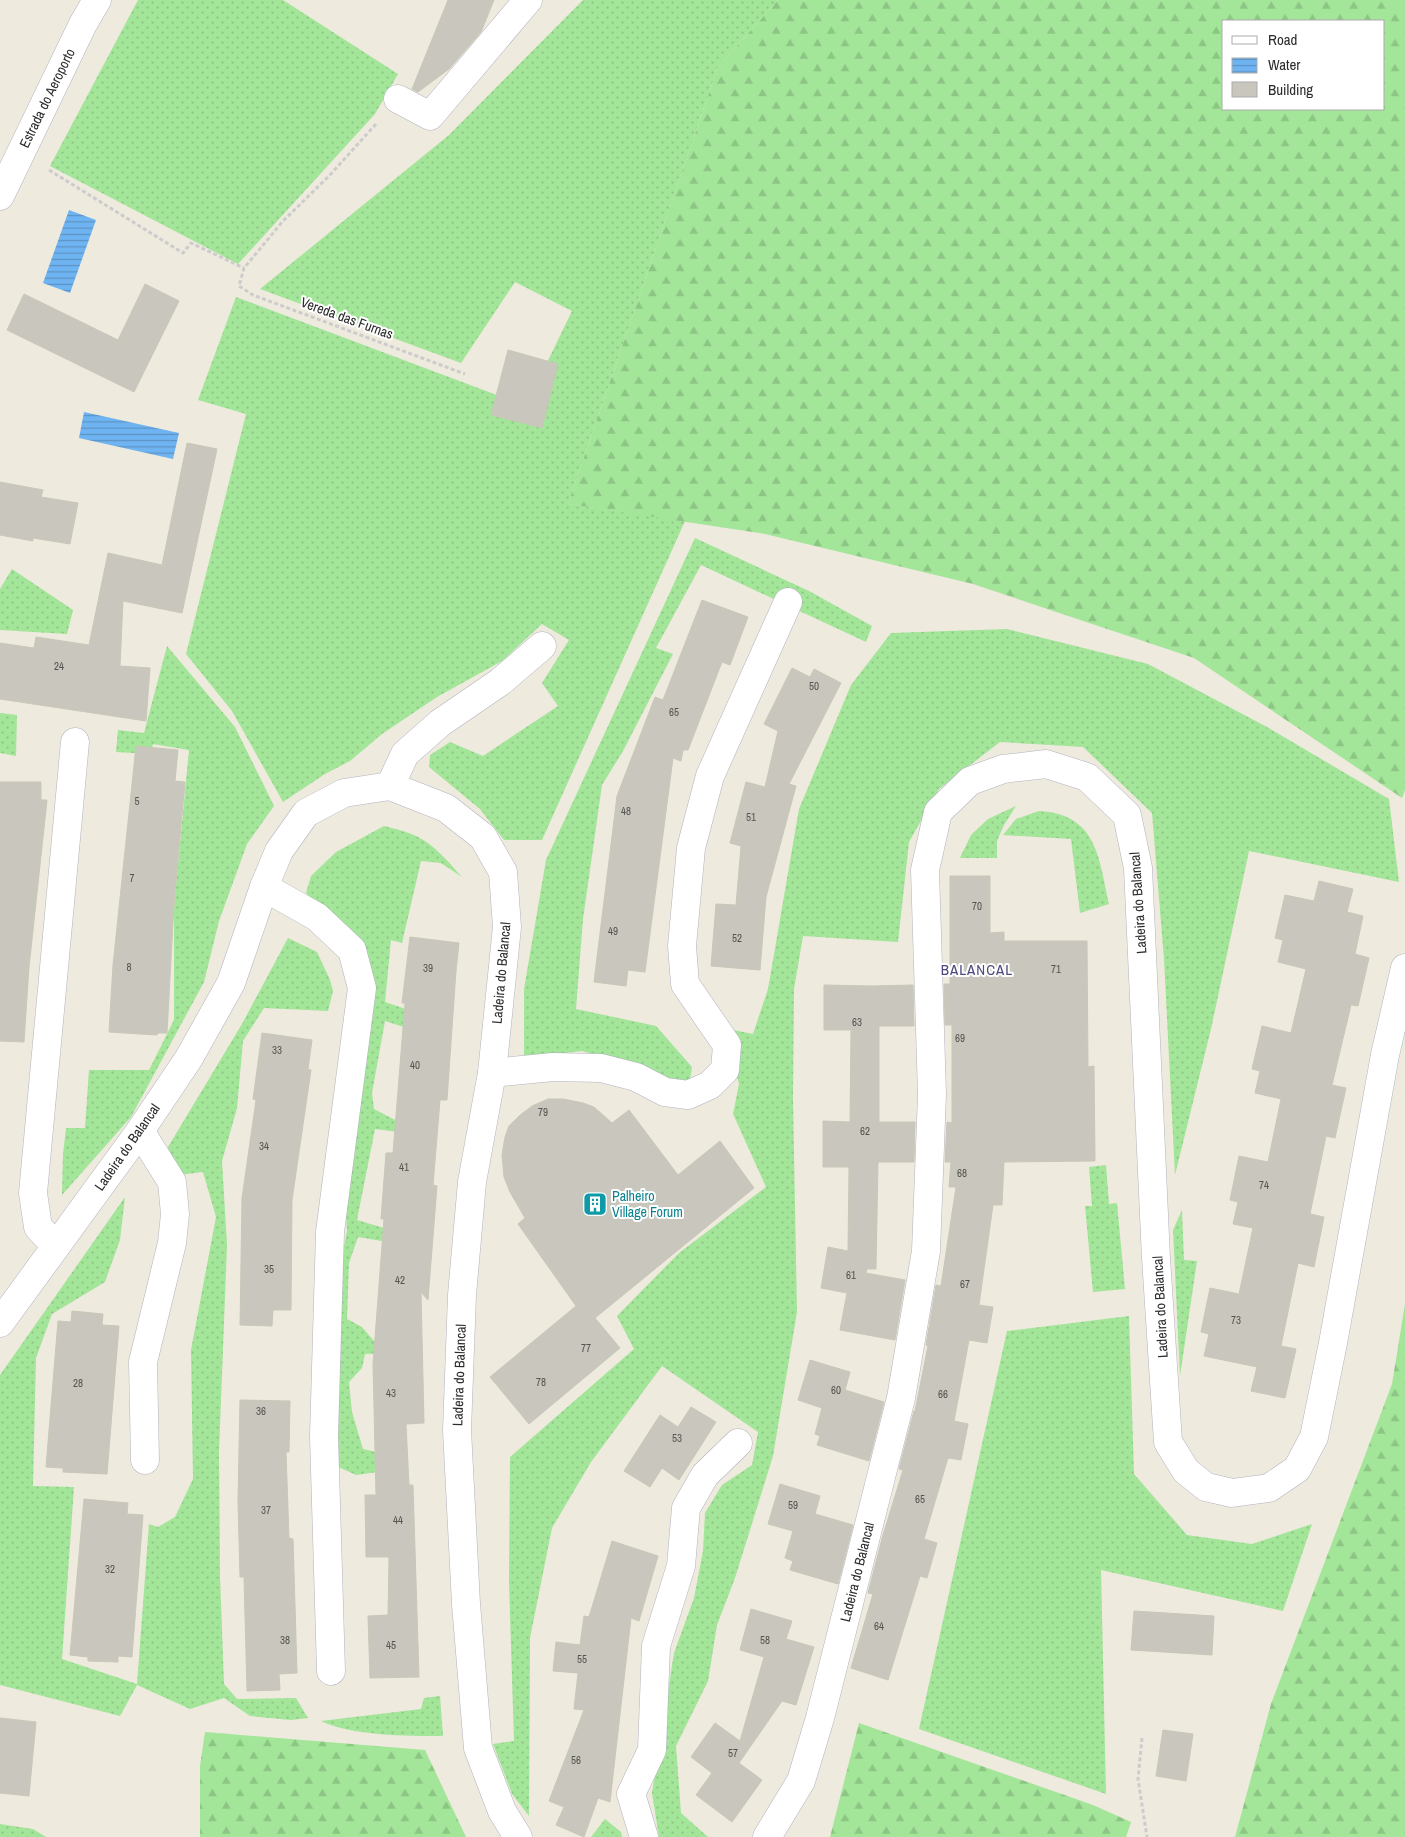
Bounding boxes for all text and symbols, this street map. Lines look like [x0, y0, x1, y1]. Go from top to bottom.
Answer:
legend [1222, 20, 1385, 110]
text: Road [1268, 29, 1297, 50]
street label: Estrada do Aeroporto [15, 45, 79, 151]
text: Water [1268, 54, 1300, 75]
text: Building [1268, 79, 1313, 100]
street label: Vereda das Furnas [298, 293, 396, 343]
house number: 24 [54, 659, 64, 673]
house number: 50 [809, 679, 819, 693]
house number: 65 [669, 705, 679, 719]
house number: 5 [134, 794, 140, 808]
house number: 48 [621, 804, 631, 818]
house number: 51 [746, 810, 756, 824]
street label: Ladeira do Balancal [1125, 851, 1151, 955]
house number: 7 [129, 871, 135, 885]
house number: 70 [972, 899, 982, 913]
street label: Ladeira do Balancal [488, 921, 514, 1025]
house number: 49 [608, 924, 618, 938]
house number: 52 [732, 931, 742, 945]
district label: BALANCAL [941, 959, 1013, 980]
house number: 8 [126, 960, 132, 974]
house number: 39 [423, 961, 433, 975]
house number: 71 [1051, 962, 1061, 976]
house number: 63 [852, 1015, 862, 1029]
house number: 69 [955, 1031, 965, 1045]
house number: 33 [272, 1043, 282, 1057]
house number: 40 [410, 1058, 420, 1072]
street label: Ladeira do Balancal [90, 1100, 164, 1194]
house number: 79 [538, 1105, 548, 1119]
house number: 62 [860, 1124, 870, 1138]
house number: 34 [259, 1139, 269, 1153]
house number: 41 [399, 1160, 409, 1174]
house number: 68 [957, 1166, 967, 1180]
house number: 74 [1259, 1178, 1269, 1192]
place label: Palheiro Village Forum [612, 1187, 683, 1221]
building icon: Palheiro Village Forum [582, 1191, 608, 1217]
street label: Ladeira do Balancal [1148, 1256, 1172, 1358]
house number: 35 [264, 1262, 274, 1276]
house number: 61 [846, 1268, 856, 1282]
house number: 42 [395, 1273, 405, 1287]
house number: 67 [960, 1277, 970, 1291]
house number: 73 [1231, 1313, 1241, 1327]
street label: Ladeira do Balancal [448, 1324, 470, 1426]
house number: 77 [581, 1341, 591, 1355]
house number: 78 [536, 1375, 546, 1389]
house number: 28 [73, 1376, 83, 1390]
house number: 60 [831, 1383, 841, 1397]
house number: 43 [386, 1386, 396, 1400]
house number: 66 [938, 1387, 948, 1401]
house number: 36 [256, 1404, 266, 1418]
house number: 53 [672, 1431, 682, 1445]
house number: 65 [915, 1492, 925, 1506]
house number: 59 [788, 1498, 798, 1512]
house number: 37 [261, 1503, 271, 1517]
house number: 44 [393, 1513, 403, 1527]
street label: Ladeira do Balancal [836, 1520, 878, 1624]
house number: 32 [105, 1562, 115, 1576]
house number: 64 [874, 1619, 884, 1633]
house number: 38 [280, 1633, 290, 1647]
house number: 58 [760, 1633, 770, 1647]
house number: 45 [386, 1638, 396, 1652]
house number: 55 [577, 1652, 587, 1666]
house number: 57 [728, 1746, 738, 1760]
house number: 56 [571, 1753, 581, 1767]

